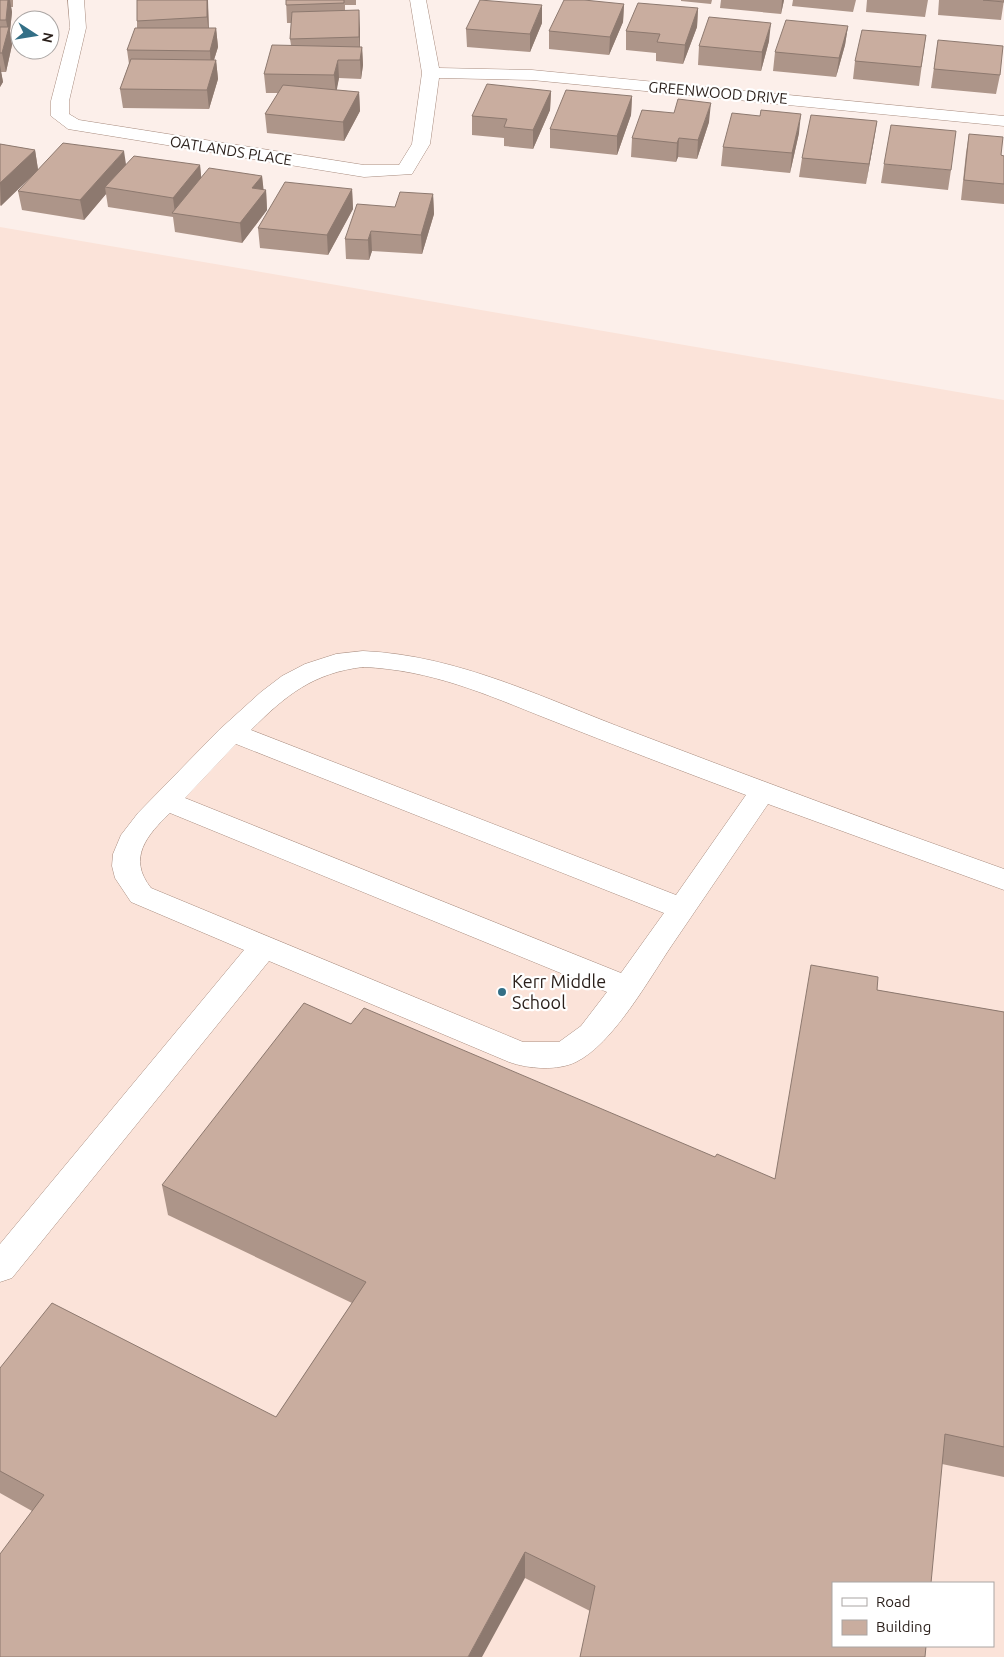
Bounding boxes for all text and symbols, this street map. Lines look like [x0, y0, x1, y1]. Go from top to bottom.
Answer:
north arrow [10, 10, 60, 60]
text: N [39, 31, 57, 44]
street label: GREENWOOD DRIVE [648, 78, 788, 107]
street label: OATLANDS PLACE [169, 132, 293, 169]
place label: Kerr Middle School [512, 971, 606, 1012]
marker: Kerr Middle School [496, 986, 508, 998]
legend [832, 1582, 994, 1647]
text: Road [876, 1593, 911, 1610]
text: Building [876, 1618, 931, 1635]

